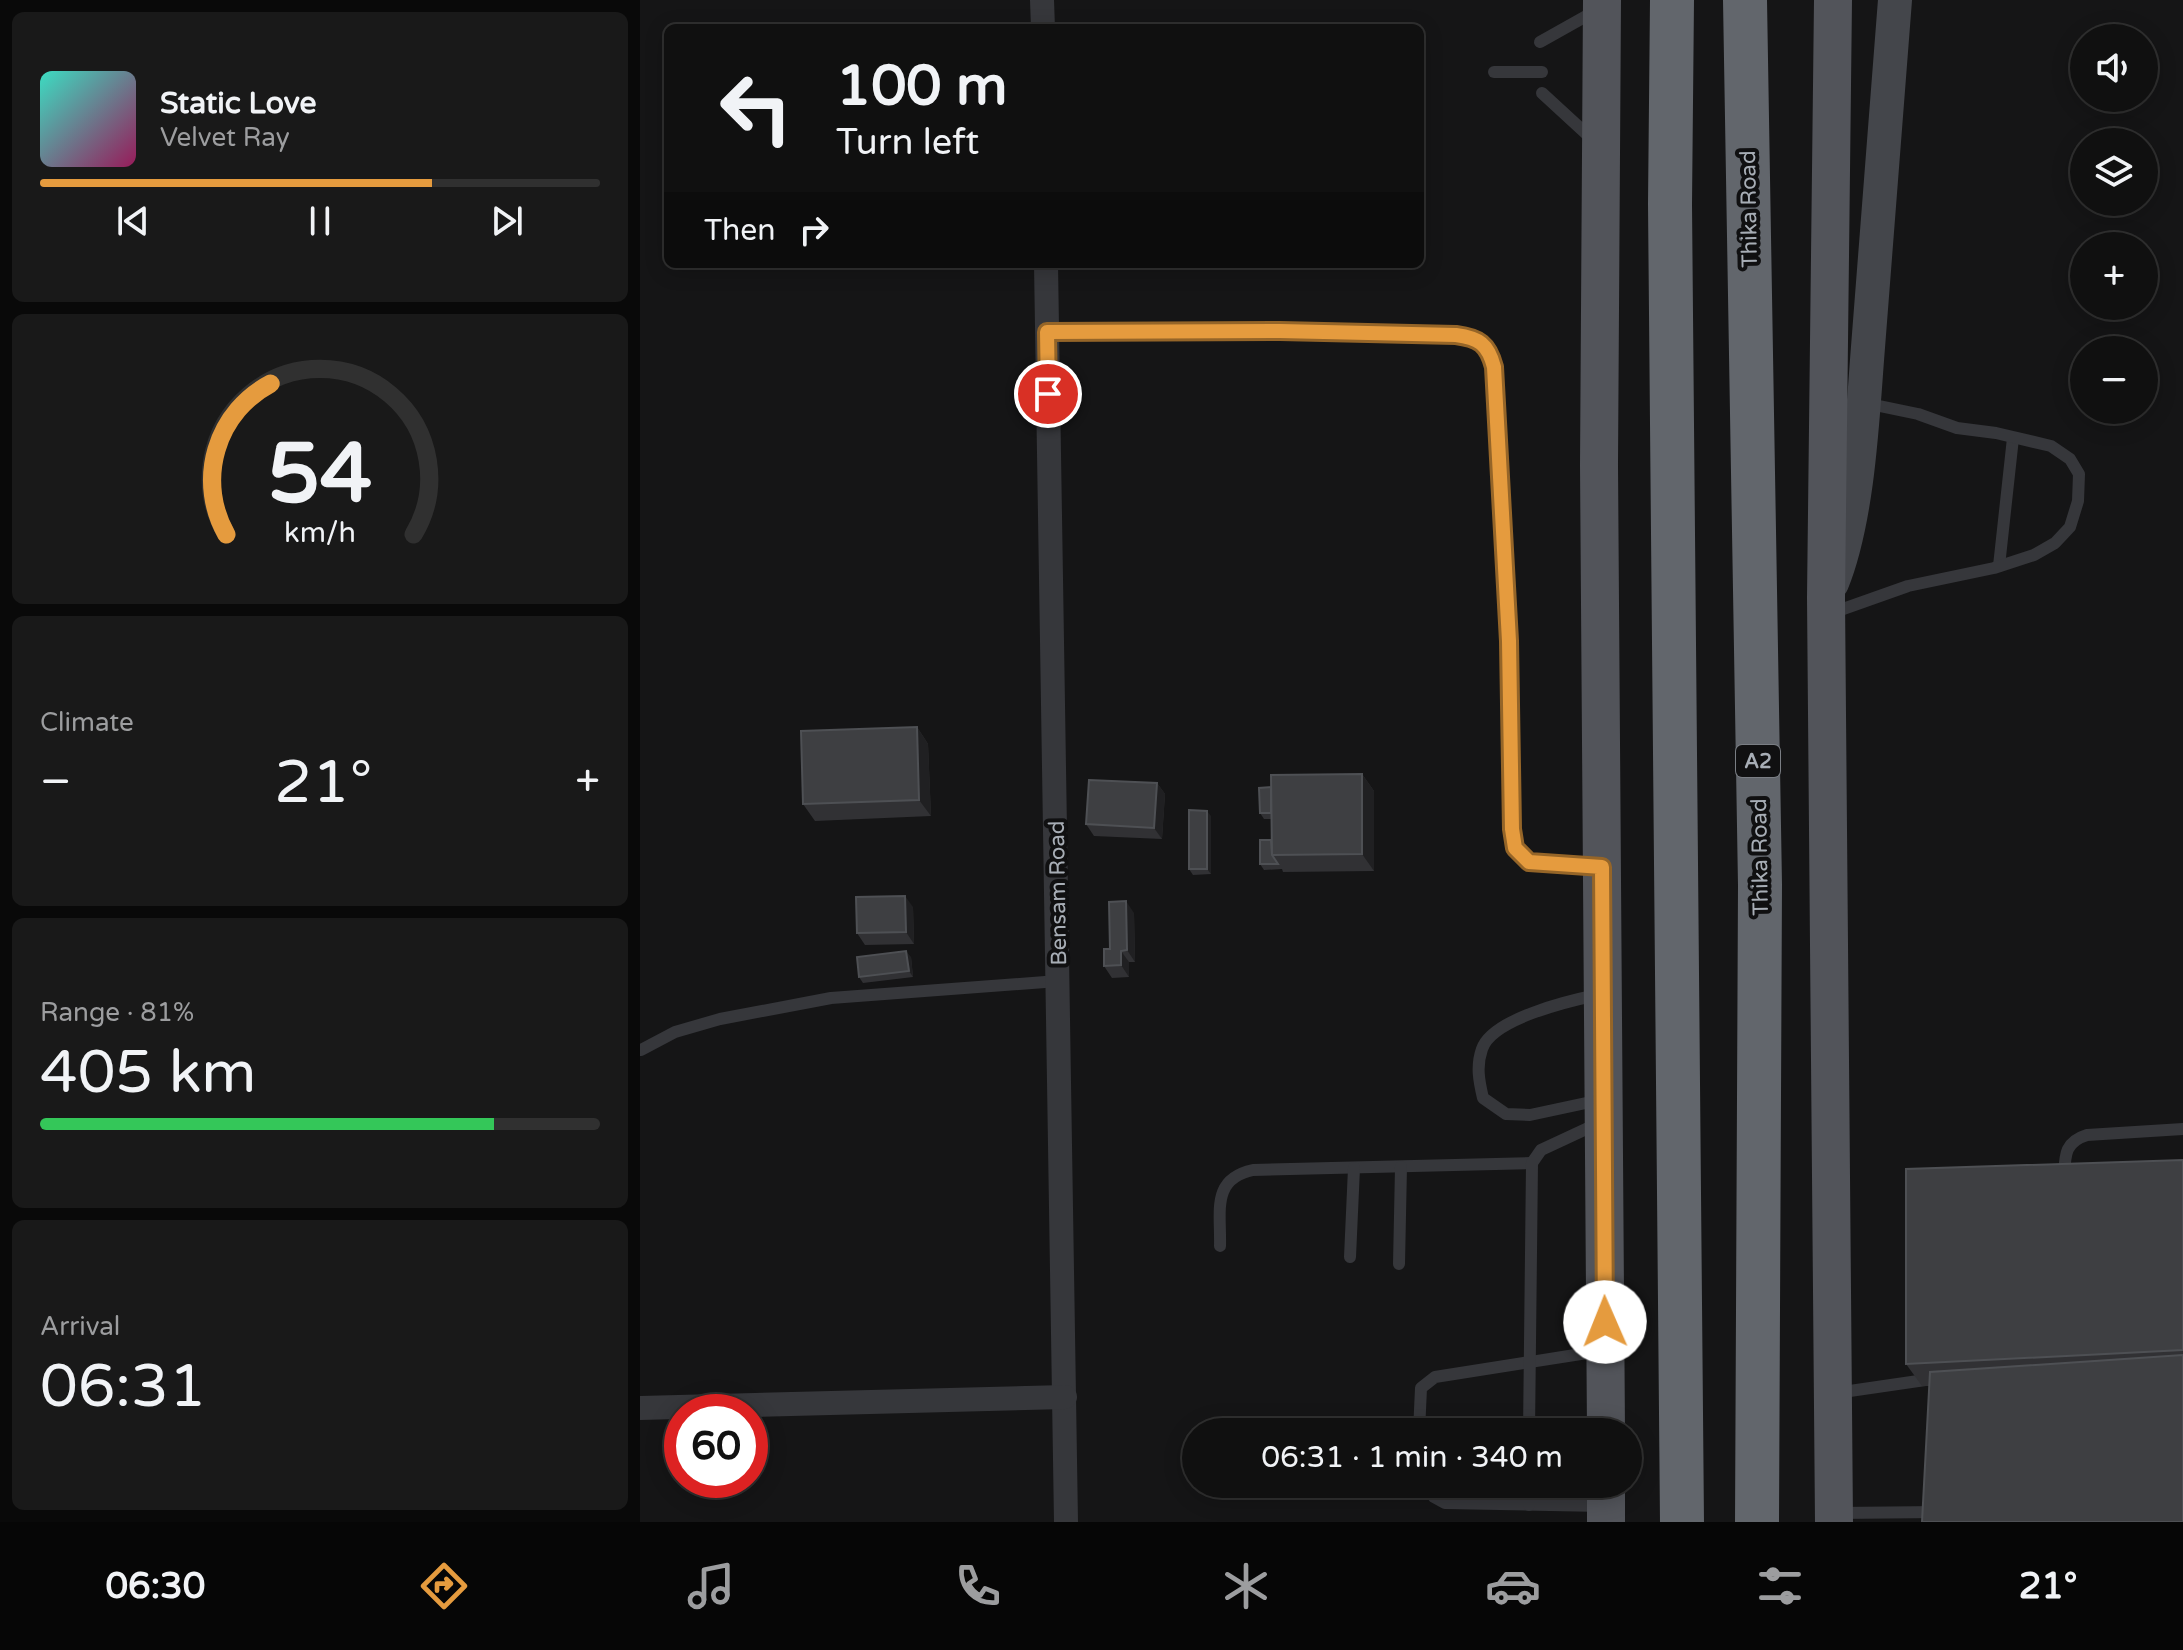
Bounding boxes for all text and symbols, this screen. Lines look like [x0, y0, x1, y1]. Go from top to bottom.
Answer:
map controls [2070, 24, 2158, 424]
button: sound [2070, 24, 2158, 112]
text: 100 m [836, 53, 1007, 120]
icon: left [704, 56, 808, 160]
text: Static Love [160, 85, 316, 122]
text: Turn left [836, 121, 979, 164]
text: Velvet Ray [160, 122, 290, 153]
button: layers [2070, 128, 2158, 216]
street label: Thika Road [1735, 150, 1763, 268]
icon: previous [111, 199, 155, 243]
icon: pause [298, 199, 342, 243]
icon: next [485, 199, 529, 243]
icon: right [792, 208, 836, 252]
text: Then [704, 212, 776, 249]
button: + [2070, 232, 2158, 320]
button: − [2070, 336, 2158, 424]
pin [1014, 360, 1082, 428]
icon: arrive [1026, 372, 1070, 416]
text: 54 [268, 425, 372, 525]
text: km/h [284, 516, 356, 550]
text: Climate [40, 707, 134, 738]
road number: A2 [1736, 745, 1780, 777]
text: 21° [274, 747, 372, 819]
text: − [40, 756, 71, 809]
text: + [575, 756, 600, 809]
street label: Thika Road [1746, 798, 1774, 916]
street label: Bensam Road [1044, 820, 1072, 966]
text: Range · 81% [40, 997, 194, 1028]
text: 405 km [40, 1037, 256, 1109]
position arrow [1563, 1280, 1647, 1364]
text: Arrival [40, 1311, 120, 1342]
text: 06:31 [40, 1351, 206, 1423]
speed limit sign: 60 [664, 1394, 768, 1498]
text: 06:31 · 1 min · 340 m [1261, 1439, 1563, 1476]
icon: directions [416, 1558, 472, 1614]
icon: music [683, 1558, 739, 1614]
icon: phone [950, 1558, 1006, 1614]
icon: climate [1218, 1558, 1274, 1614]
icon: car [1485, 1558, 1541, 1614]
icon: filters [1752, 1558, 1808, 1614]
text: 06:30 [106, 1565, 205, 1608]
text: 21° [2019, 1565, 2077, 1608]

